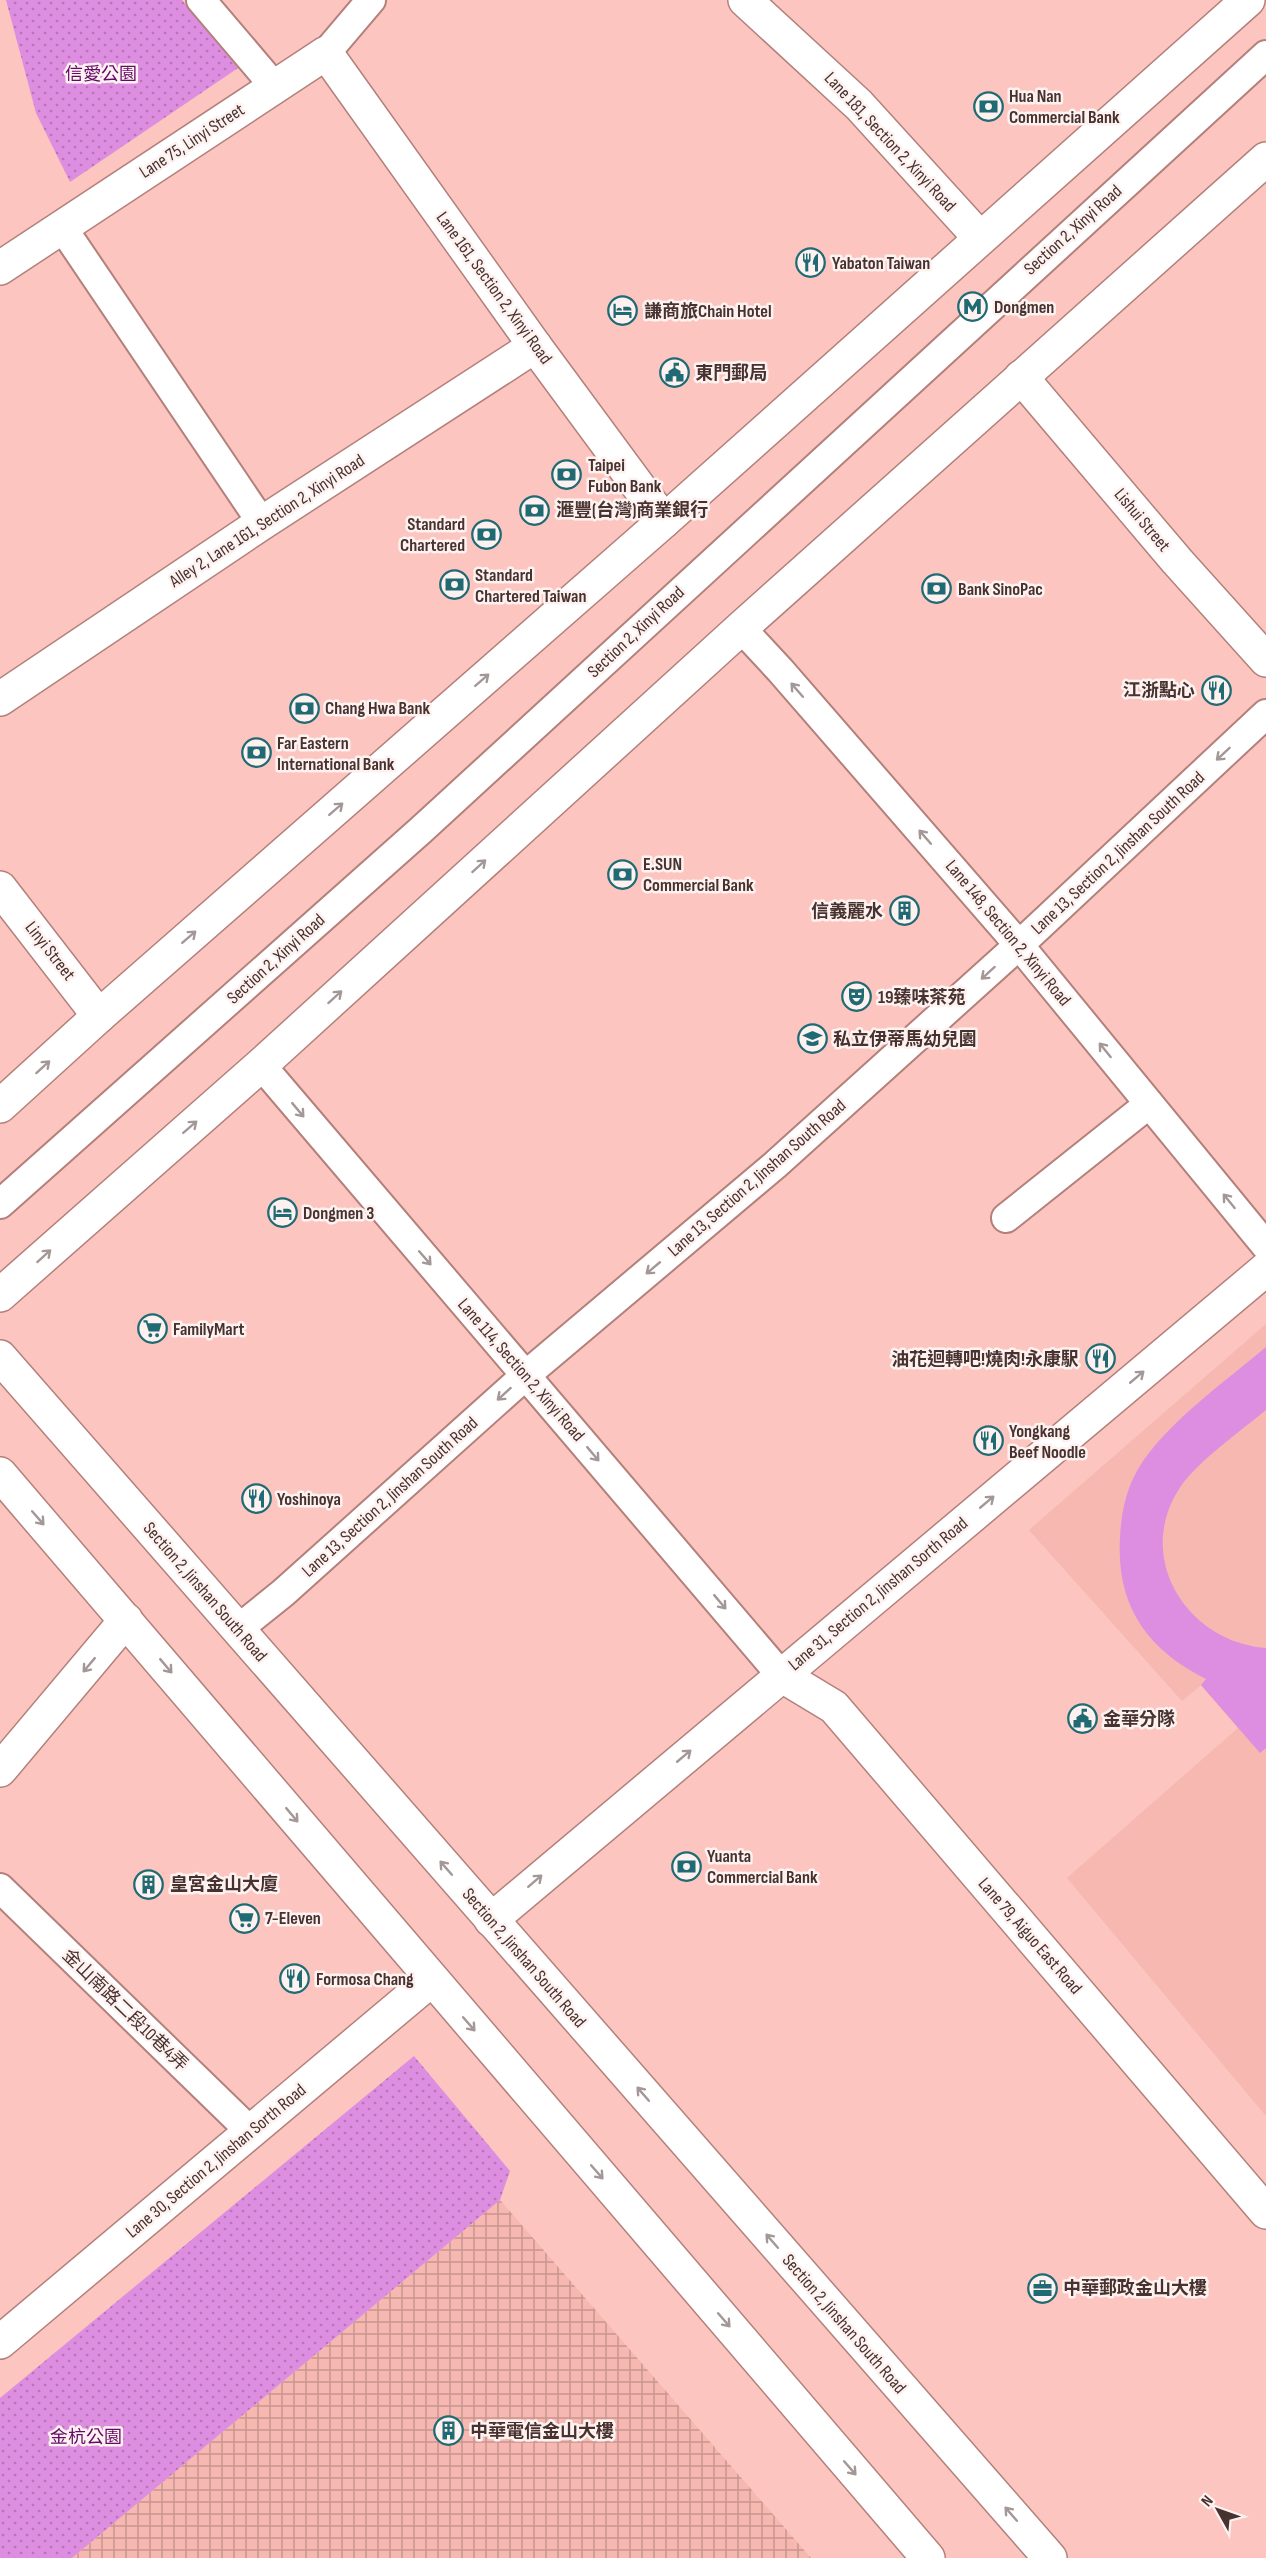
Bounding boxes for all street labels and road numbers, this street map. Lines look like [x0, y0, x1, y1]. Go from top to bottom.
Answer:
street label: Lane 181, Section 2, Xinyi Road [820, 68, 960, 216]
street label: Lane 75, Linyi Street [136, 99, 249, 183]
street label: Section 2, Xinyi Road [1020, 181, 1126, 279]
street label: Lane 161, Section 2, Xinyi Road [432, 208, 556, 368]
street label: Alley 2, Lane 161, Section 2, Xinyi Road [165, 450, 368, 592]
street label: Lishui Street [1110, 484, 1175, 556]
street label: Section 2, Xinyi Road [583, 582, 689, 682]
street label: Lane 13, Section 2, Jinshan South Road [1027, 767, 1209, 939]
street label: Lane 148, Section 2, Xinyi Road [941, 856, 1075, 1010]
street label: Section 2, Xinyi Road [223, 910, 329, 1008]
street label: Linyi Street [21, 917, 80, 985]
street label: Lane 13, Section 2, Jinshan South Road [664, 1095, 850, 1261]
street label: Lane 114, Section 2, Xinyi Road [453, 1294, 589, 1446]
street label: Lane 13, Section 2, Jinshan South Road [298, 1413, 482, 1581]
street label: Lane 31, Section 2, Jinshan Sorth Road [784, 1513, 972, 1675]
street label: Section 2, Jinshan South Road [139, 1518, 271, 1666]
street label: Lane 79, Aiguo East Road [974, 1873, 1086, 1999]
street label: Section 2, Jinshan South Road [458, 1884, 590, 2032]
street label: 金山南路二段10巷4弄 [58, 1945, 192, 2075]
street label: Lane 30, Section 2, Jinshan Sorth Road [122, 2080, 310, 2242]
street label: Section 2, Jinshan South Road [778, 2250, 910, 2398]

